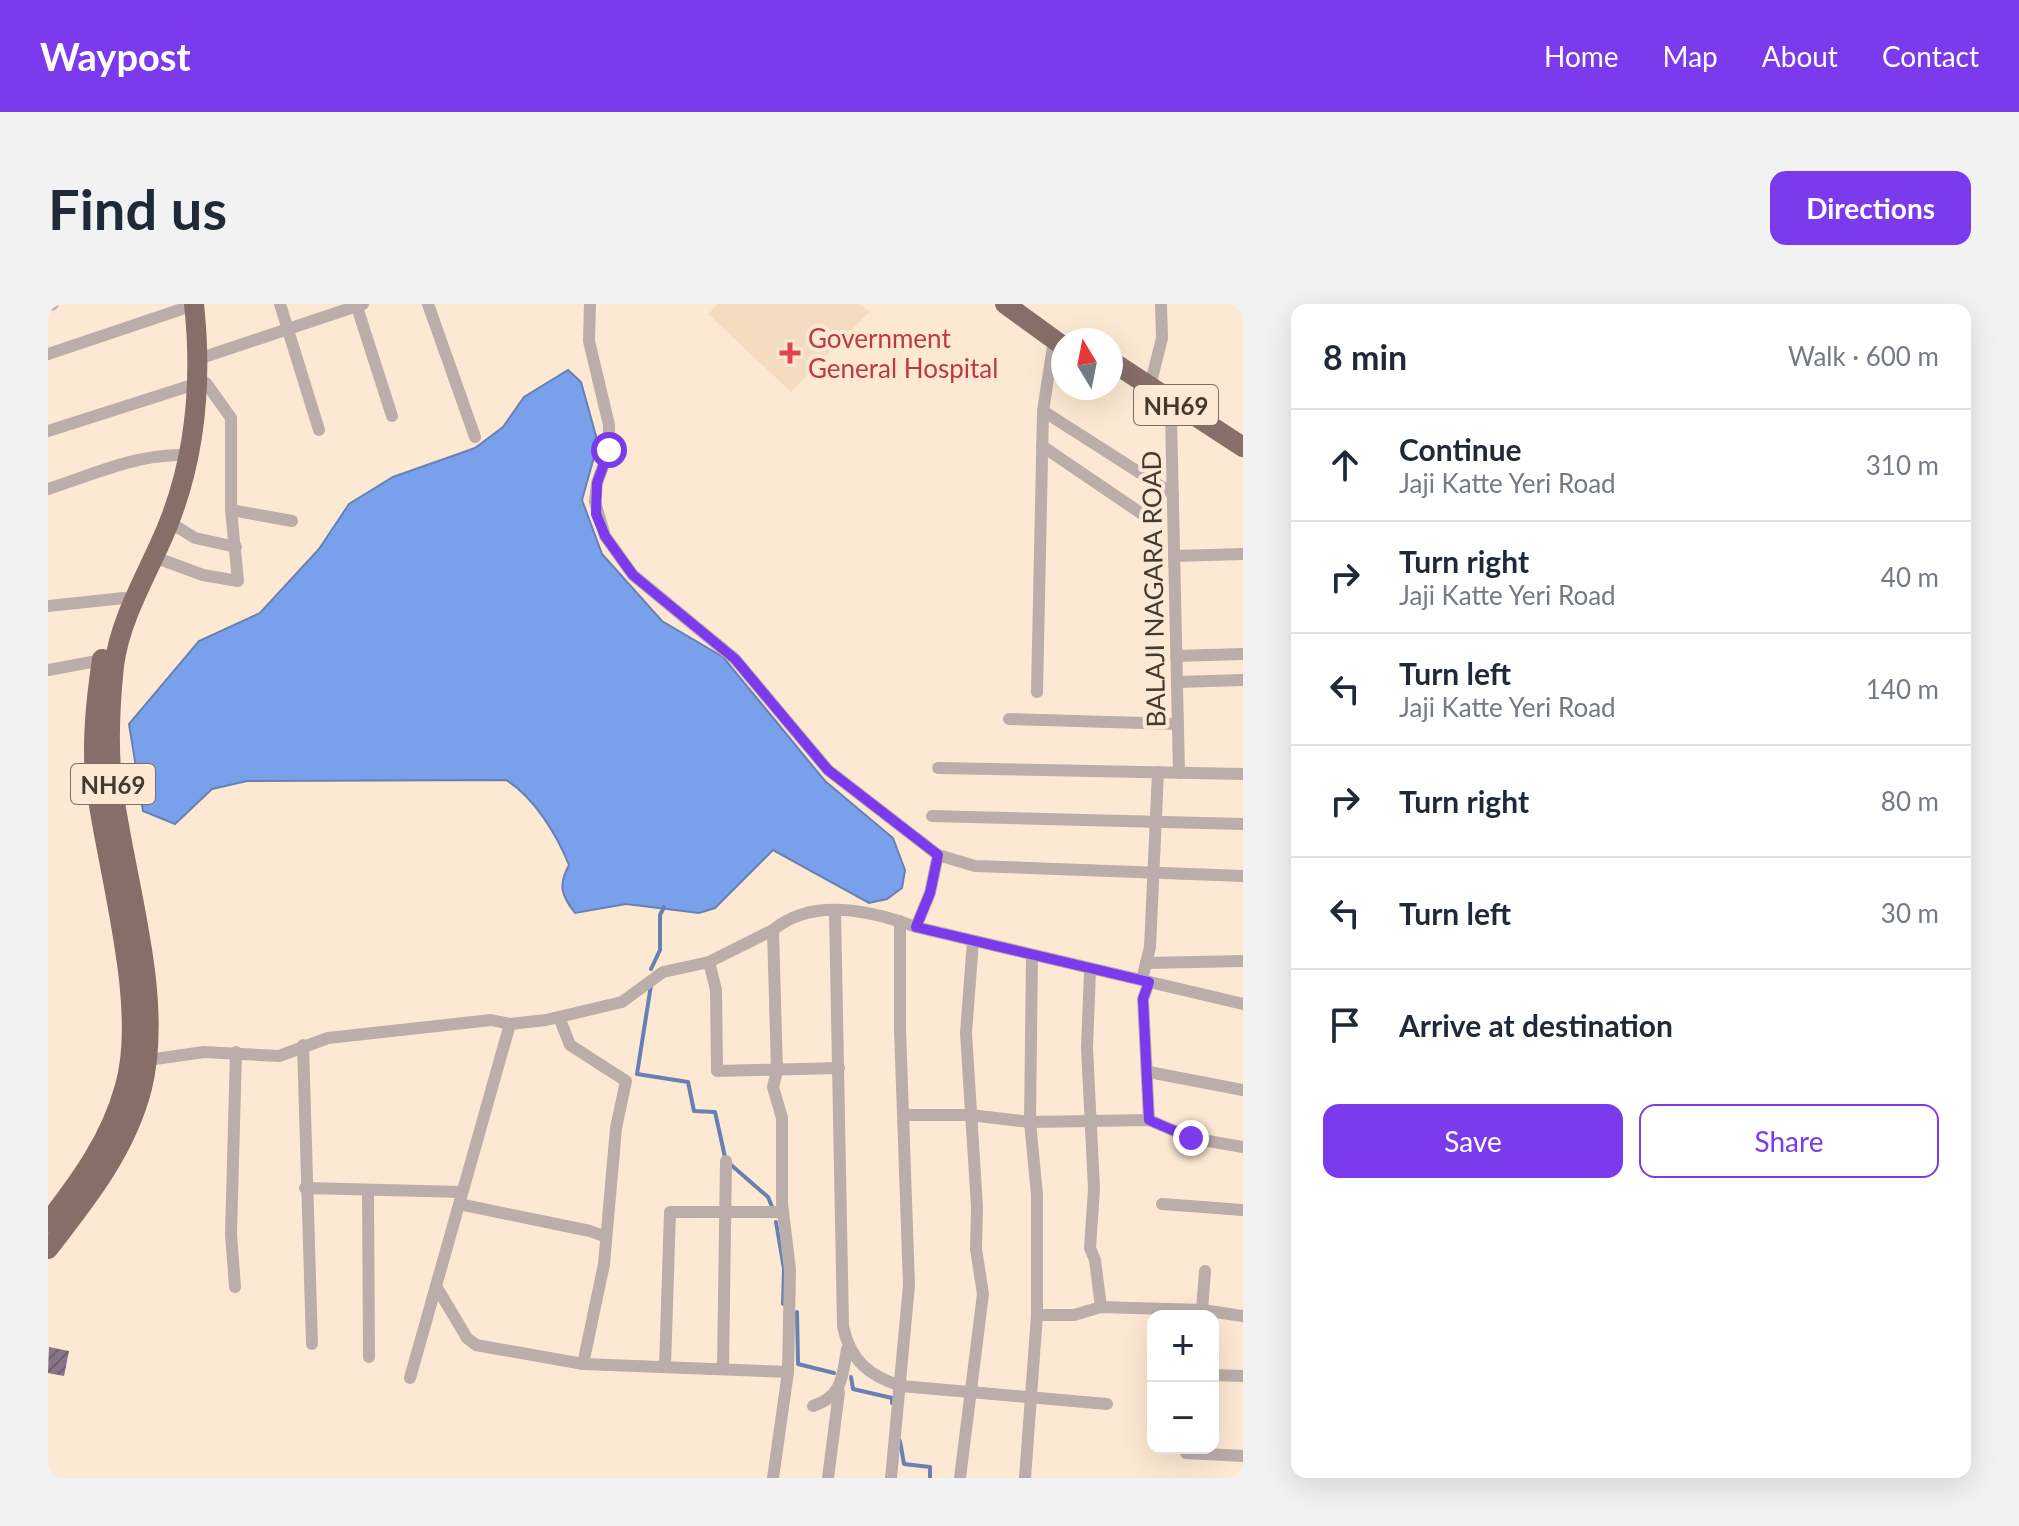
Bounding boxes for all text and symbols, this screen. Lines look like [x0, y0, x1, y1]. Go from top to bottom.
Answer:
text: Waypost [40, 33, 191, 79]
text: Home [1544, 39, 1619, 73]
text: Map [1663, 39, 1718, 73]
text: About [1762, 39, 1838, 73]
text: Contact [1882, 39, 1979, 73]
button: Directions [1770, 171, 1971, 245]
text: Find us [48, 175, 227, 242]
place label: Government General Hospital [808, 322, 998, 384]
north arrow [1051, 328, 1123, 400]
text: 8 min [1323, 336, 1407, 377]
text: Walk · 600 m [1788, 340, 1939, 372]
marker: Government General Hospital [779, 342, 801, 364]
road number: NH69 [1134, 385, 1218, 425]
text: Continue [1399, 431, 1522, 467]
route start [591, 432, 627, 468]
icon: ahead [1323, 443, 1367, 487]
text: 310 m [1866, 449, 1939, 481]
street label: BALAJI NAGARA ROAD [1135, 450, 1171, 728]
text: Jaji Katte Yeri Road [1399, 467, 1616, 499]
text: Turn right [1399, 543, 1529, 579]
icon: right [1323, 555, 1367, 599]
text: 40 m [1881, 561, 1939, 593]
text: Jaji Katte Yeri Road [1399, 579, 1616, 611]
text: Turn left [1399, 655, 1511, 691]
icon: left [1323, 667, 1367, 711]
text: 140 m [1866, 673, 1939, 705]
text: Jaji Katte Yeri Road [1399, 691, 1616, 723]
road number: NH69 [71, 764, 155, 804]
icon: right [1323, 779, 1367, 823]
text: Turn right [1399, 783, 1529, 819]
text: 80 m [1881, 785, 1939, 817]
icon: left [1323, 891, 1367, 935]
text: Turn left [1399, 895, 1511, 931]
text: 30 m [1881, 897, 1939, 929]
icon: arrive [1323, 1003, 1367, 1047]
text: Arrive at destination [1399, 1007, 1673, 1043]
button: Save [1323, 1104, 1623, 1178]
button: Share [1639, 1104, 1939, 1178]
route end [1173, 1120, 1209, 1156]
map controls [1147, 1310, 1219, 1454]
button: + [1147, 1310, 1219, 1382]
button: − [1147, 1382, 1219, 1454]

